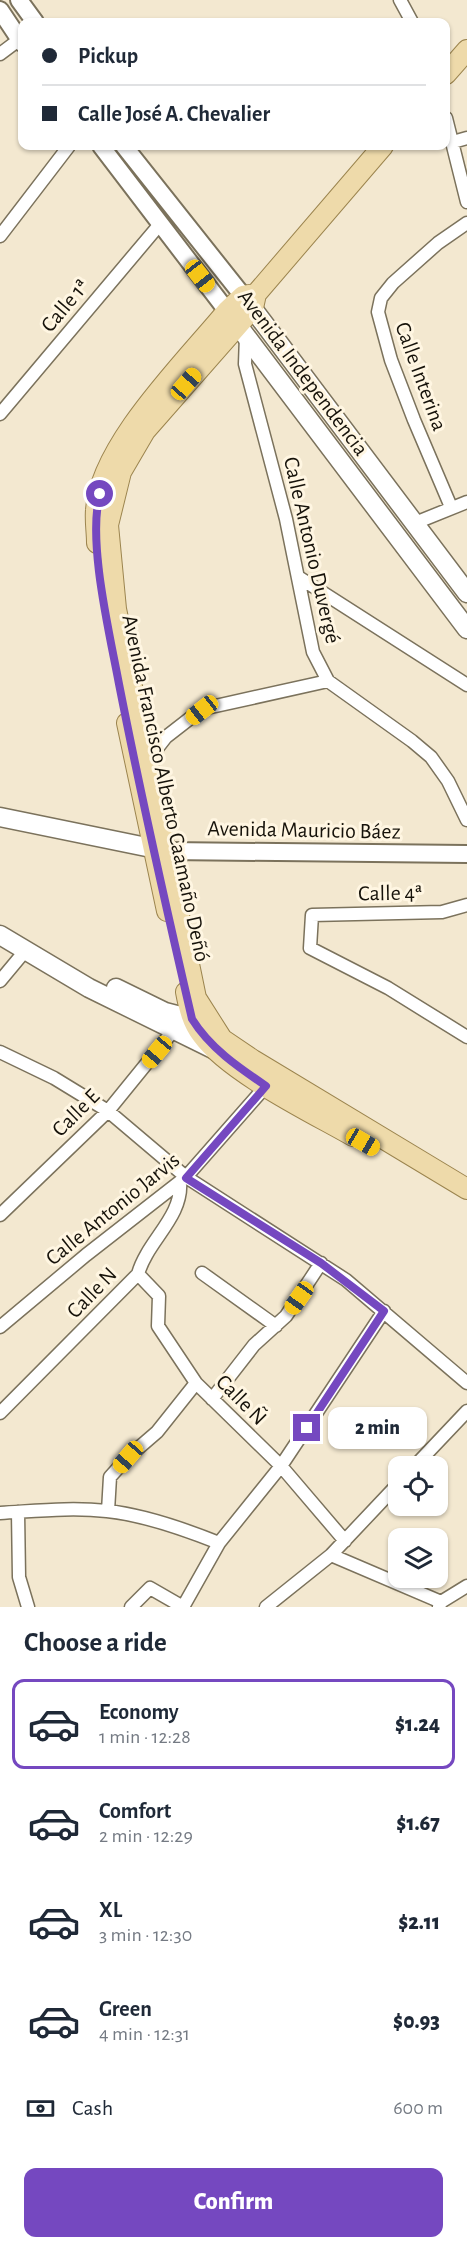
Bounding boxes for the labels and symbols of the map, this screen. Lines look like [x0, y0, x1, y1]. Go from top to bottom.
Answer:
car [182, 256, 218, 296]
street label: Calle 1ª [37, 275, 93, 336]
street label: Avenida Independencia [234, 286, 373, 460]
street label: Calle Interina [391, 319, 451, 434]
car [167, 365, 205, 403]
street label: Calle Antonio Duvergé [280, 455, 344, 646]
route start [86, 480, 113, 507]
street label: Avenida Francisco Alberto Caamaño Deñó [118, 613, 214, 964]
car [182, 692, 222, 728]
street label: Avenida Mauricio Báez [207, 817, 401, 843]
street label: Calle 4ª [358, 881, 422, 905]
car [139, 1032, 175, 1072]
street label: Calle E [48, 1085, 104, 1141]
car [343, 1125, 383, 1159]
street label: Calle Antonio Jarvis [42, 1148, 184, 1269]
street label: Calle N [63, 1263, 121, 1322]
car [281, 1278, 317, 1318]
street label: Calle Ñ [212, 1370, 271, 1429]
callout: 2 min [328, 1407, 427, 1449]
route end [293, 1414, 320, 1441]
car [109, 1438, 147, 1476]

